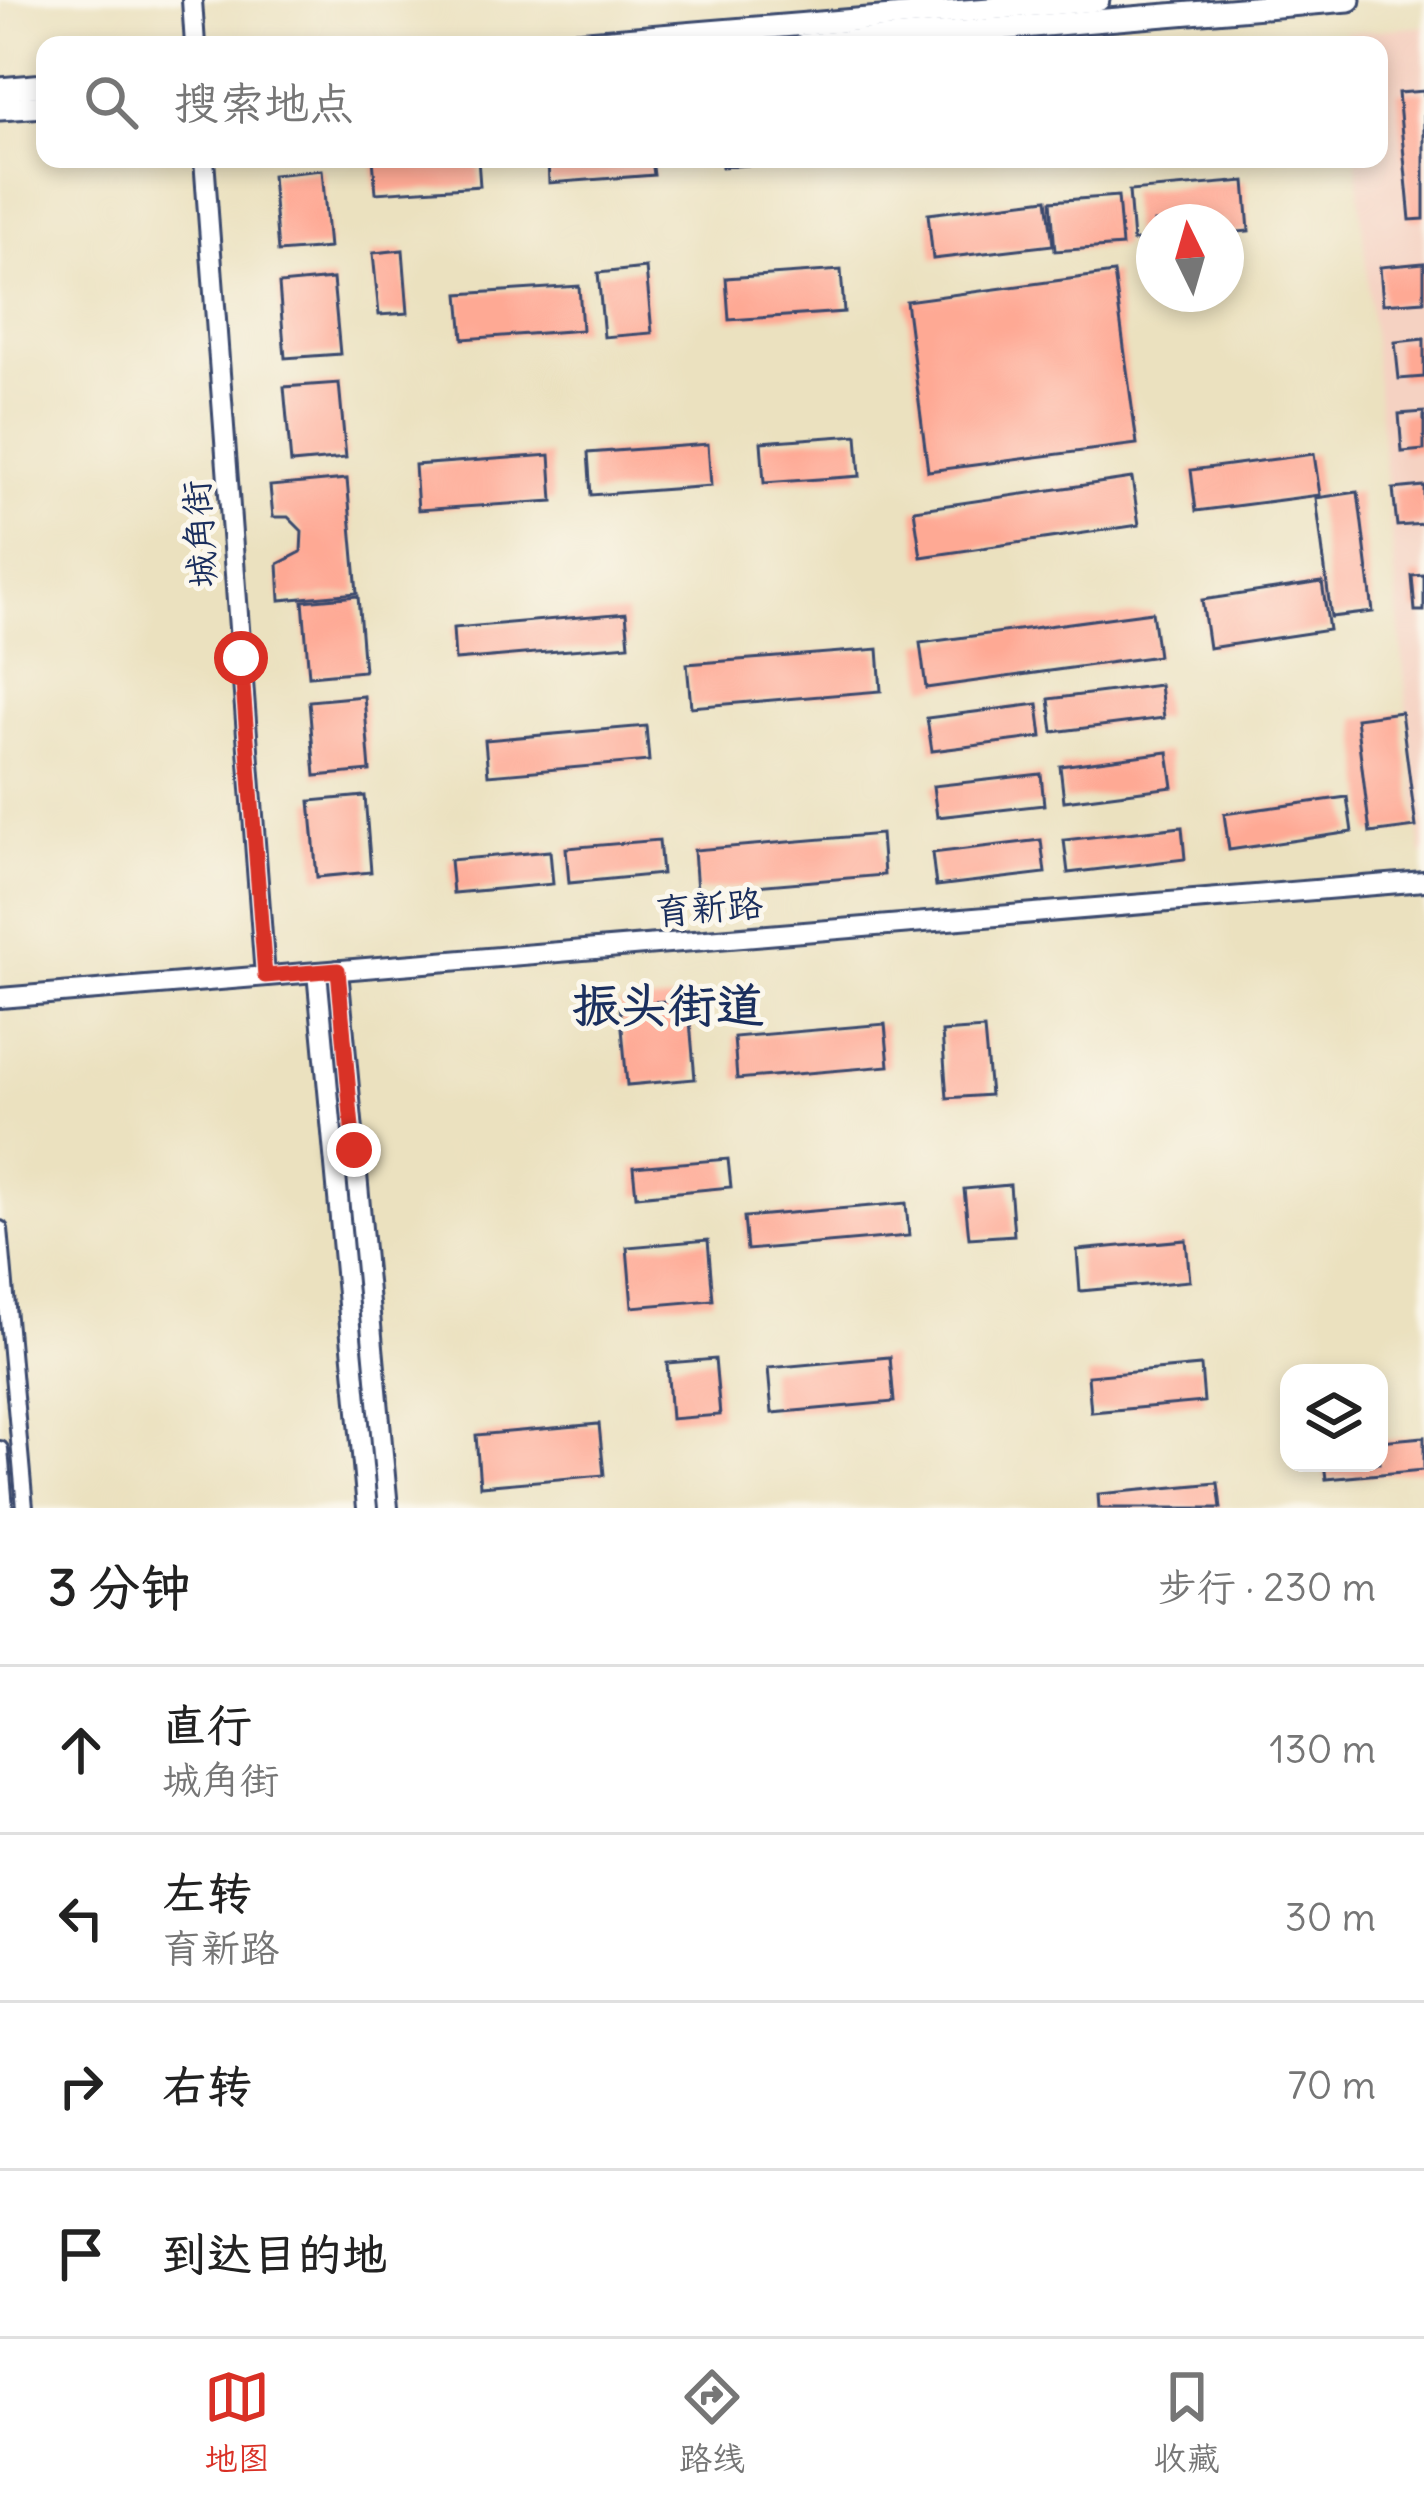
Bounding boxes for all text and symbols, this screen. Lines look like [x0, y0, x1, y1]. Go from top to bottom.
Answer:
search box [36, 36, 1388, 168]
icon: search [78, 69, 144, 135]
text: 搜索地点 [174, 75, 354, 131]
north arrow [1136, 204, 1244, 312]
street label: 城角街 [173, 479, 226, 589]
route start [214, 631, 268, 685]
street label: 育新路 [653, 880, 765, 935]
district label: 振头街道 [572, 975, 764, 1035]
route end [327, 1123, 381, 1177]
map controls [1280, 1364, 1388, 1472]
button: layers [1280, 1364, 1388, 1472]
text: 3 分钟 [48, 1555, 191, 1619]
text: 步行 · 230 m [1158, 1563, 1376, 1612]
text: 直行 [162, 1697, 252, 1753]
icon: ahead [48, 1717, 114, 1783]
text: 130 m [1269, 1725, 1376, 1774]
text: 城角街 [162, 1756, 279, 1805]
text: 左转 [162, 1865, 252, 1921]
icon: left [48, 1885, 114, 1951]
text: 30 m [1285, 1893, 1376, 1942]
text: 育新路 [162, 1924, 279, 1973]
icon: right [48, 2053, 114, 2119]
text: 右转 [162, 2058, 252, 2114]
text: 70 m [1288, 2061, 1376, 2110]
icon: arrive [48, 2221, 114, 2287]
text: 到达目的地 [162, 2226, 387, 2282]
tab: 地图 [204, 2364, 270, 2479]
tab: 路线 [679, 2364, 745, 2479]
tab: 收藏 [1154, 2364, 1220, 2479]

